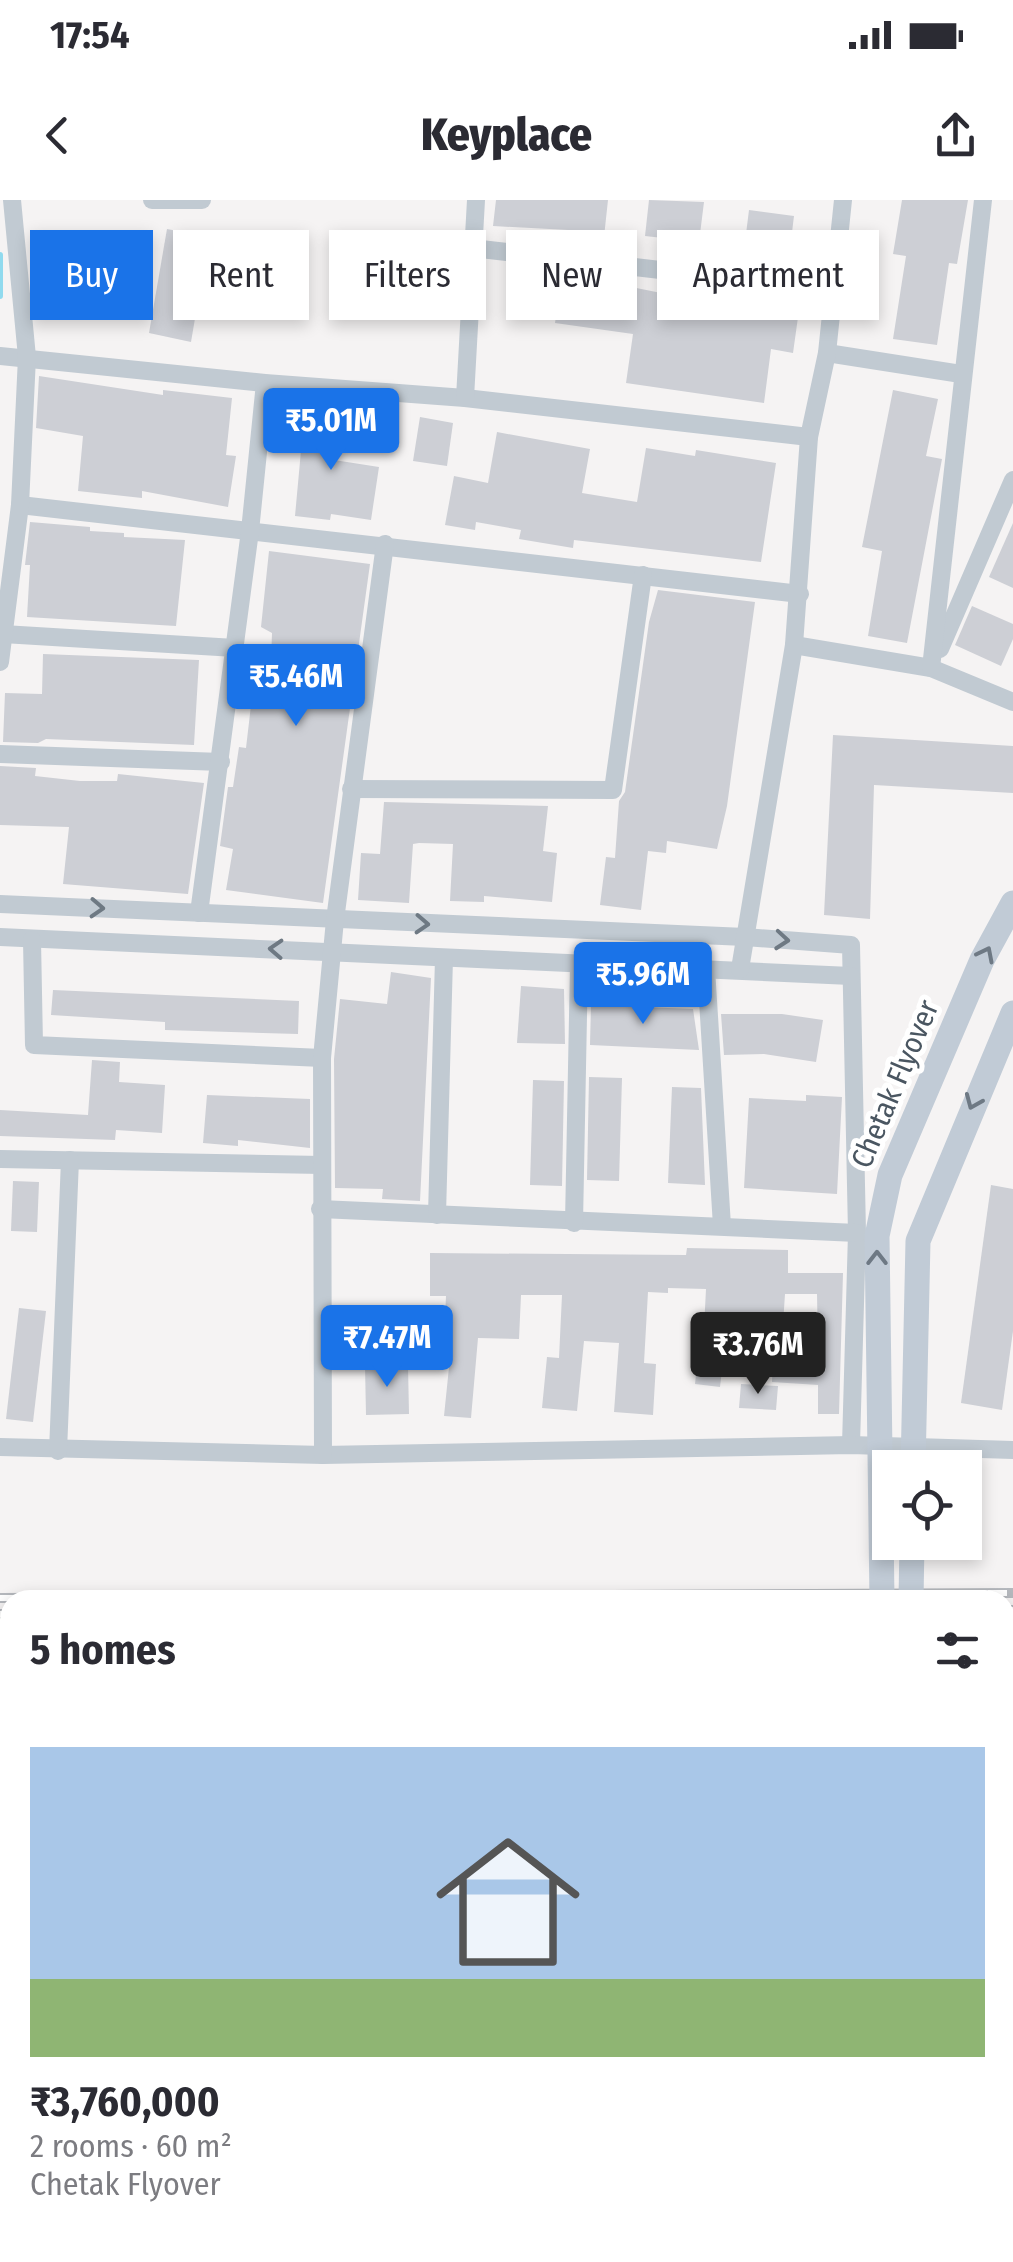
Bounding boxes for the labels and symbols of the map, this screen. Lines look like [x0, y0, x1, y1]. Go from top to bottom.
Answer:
pin: ₹5.01M [250, 388, 412, 473]
pin: ₹5.46M [215, 644, 377, 729]
one-way arrow [90, 897, 106, 918]
one-way arrow [414, 913, 430, 934]
one-way arrow [774, 928, 790, 950]
one-way arrow [268, 939, 284, 960]
pin: ₹5.96M [562, 942, 724, 1027]
one-way arrow [974, 947, 993, 965]
street label: Chetak Flyover [843, 994, 947, 1173]
one-way arrow [965, 1092, 985, 1110]
one-way arrow [866, 1249, 888, 1264]
pin: ₹7.47M [306, 1305, 468, 1390]
pin: ₹3.76M [677, 1312, 839, 1397]

